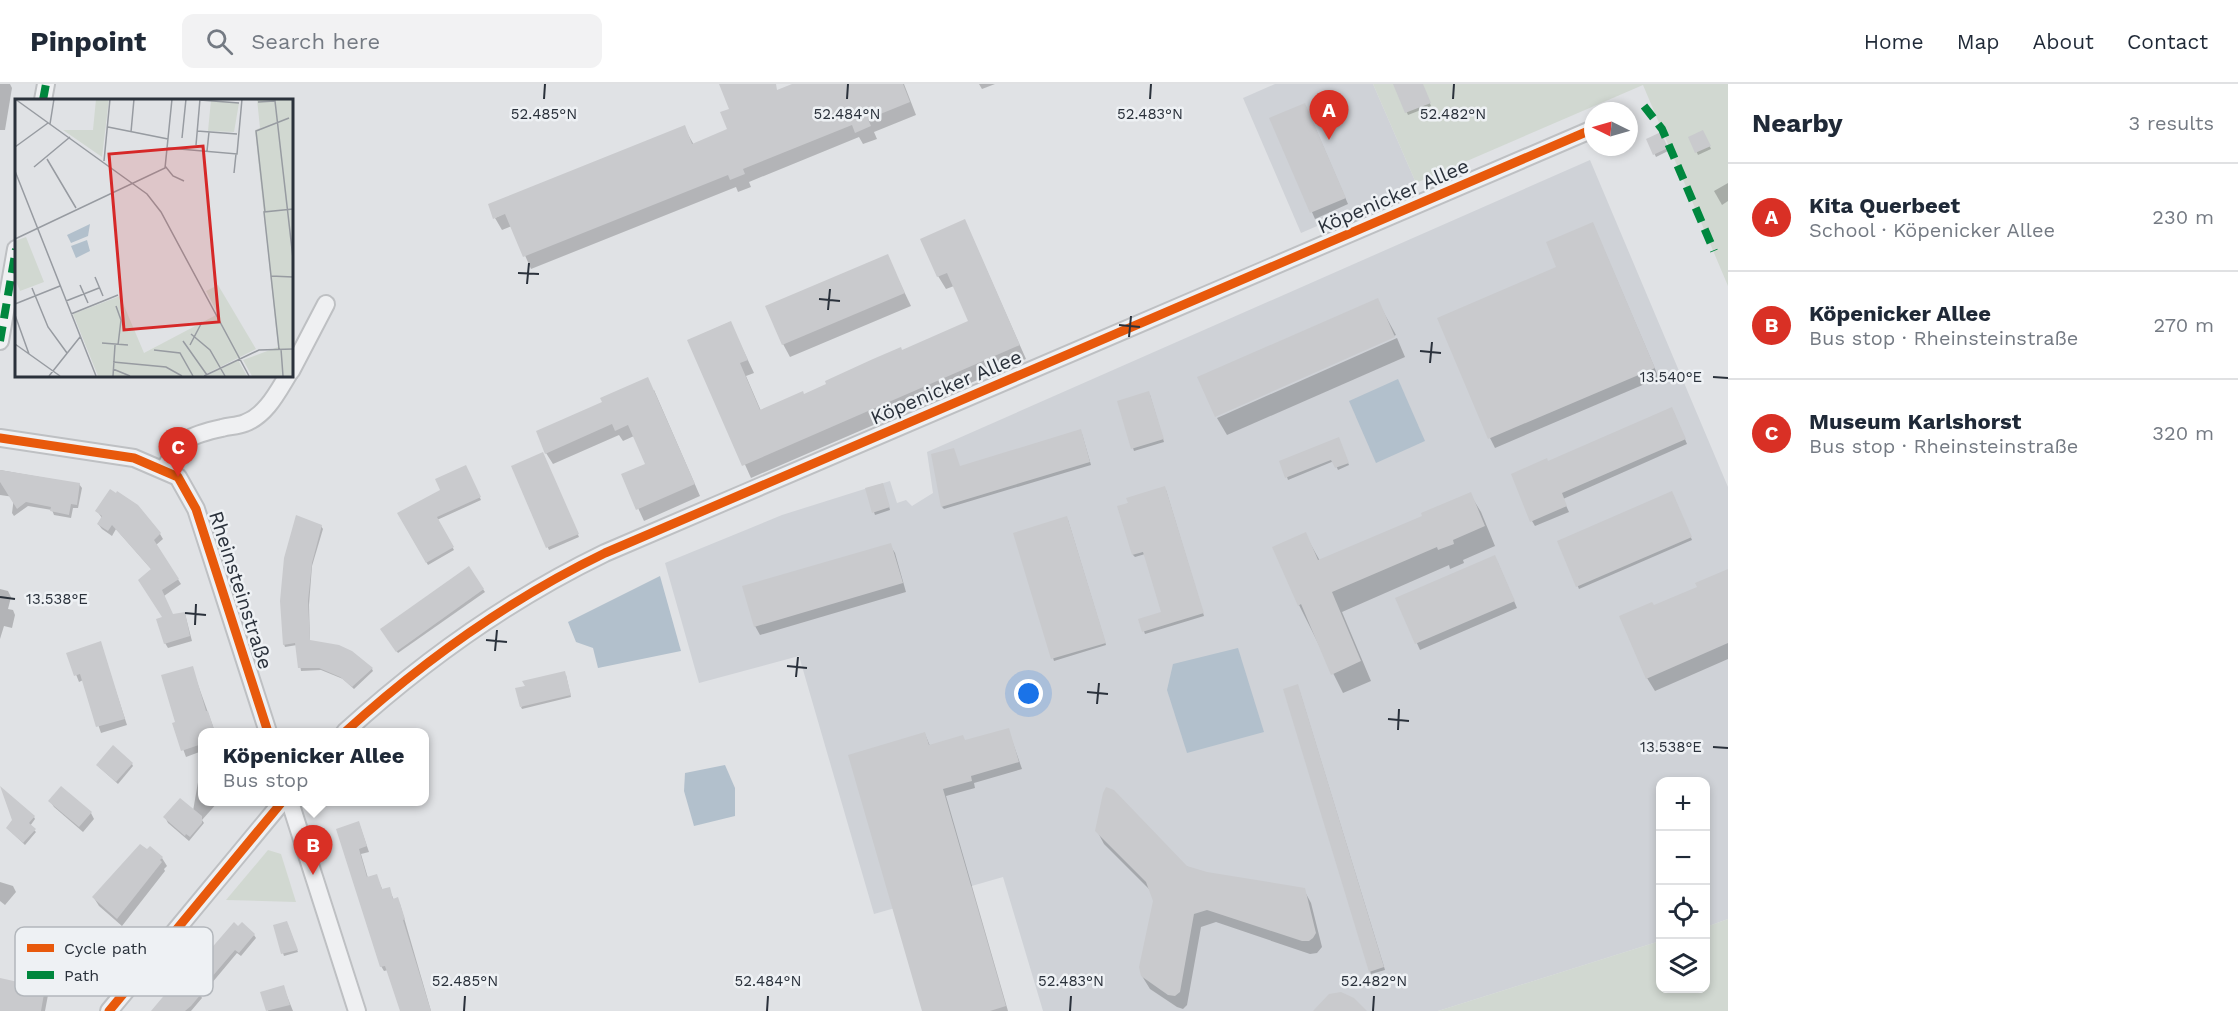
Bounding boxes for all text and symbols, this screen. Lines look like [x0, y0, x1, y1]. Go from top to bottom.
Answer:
search box [182, 14, 602, 68]
text: Pinpoint [30, 25, 146, 58]
icon: search [203, 25, 236, 58]
text: Search here [251, 29, 380, 54]
text: Home [1864, 29, 1924, 54]
text: Map [1957, 29, 2000, 54]
text: About [2033, 29, 2094, 54]
text: Contact [2127, 29, 2208, 54]
pin: A [1310, 91, 1348, 140]
inset map [15, 99, 292, 376]
north arrow [1584, 102, 1638, 156]
text: 52.485°N [511, 105, 577, 123]
text: 52.484°N [814, 105, 880, 123]
text: 52.483°N [1117, 105, 1183, 123]
text: 52.482°N [1420, 105, 1486, 123]
text: Nearby [1752, 108, 1843, 138]
text: 3 results [2129, 111, 2214, 135]
street label: Köpenicker Allee [1314, 153, 1472, 239]
text: Kita Querbeet [1809, 193, 1960, 218]
text: A [1765, 205, 1778, 229]
text: 230 m [2152, 205, 2214, 229]
text: School · Köpenicker Allee [1809, 218, 2055, 242]
text: Köpenicker Allee [1809, 301, 1991, 326]
text: B [1765, 313, 1778, 337]
text: 270 m [2154, 313, 2214, 337]
text: Bus stop · Rheinsteinstraße [1809, 326, 2078, 350]
street label: Köpenicker Allee [867, 344, 1025, 430]
text: 13.540°E [1640, 368, 1702, 386]
text: Museum Karlshorst [1809, 409, 2021, 434]
text: C [1765, 421, 1778, 445]
text: 320 m [2152, 421, 2214, 445]
pin: C [158, 428, 198, 477]
text: Bus stop · Rheinsteinstraße [1809, 434, 2078, 458]
street label: Rheinsteinstraße [204, 508, 278, 672]
text: 13.538°E [26, 590, 88, 608]
your location [1014, 679, 1043, 708]
popup [198, 728, 429, 806]
text: 13.538°E [1640, 738, 1702, 756]
text: Köpenicker Allee [222, 743, 405, 768]
text: Bus stop [222, 768, 309, 792]
map controls [1656, 777, 1710, 993]
button: + [1656, 777, 1710, 831]
pin: B [294, 826, 332, 875]
button: − [1656, 831, 1710, 885]
button: locate [1656, 885, 1710, 939]
legend [15, 927, 213, 996]
text: Cycle path [64, 939, 147, 958]
button: layers [1656, 939, 1710, 993]
text: Path [64, 966, 99, 985]
text: 52.485°N [432, 972, 498, 990]
text: 52.484°N [735, 972, 801, 990]
text: 52.483°N [1038, 972, 1104, 990]
text: 52.482°N [1341, 972, 1407, 990]

